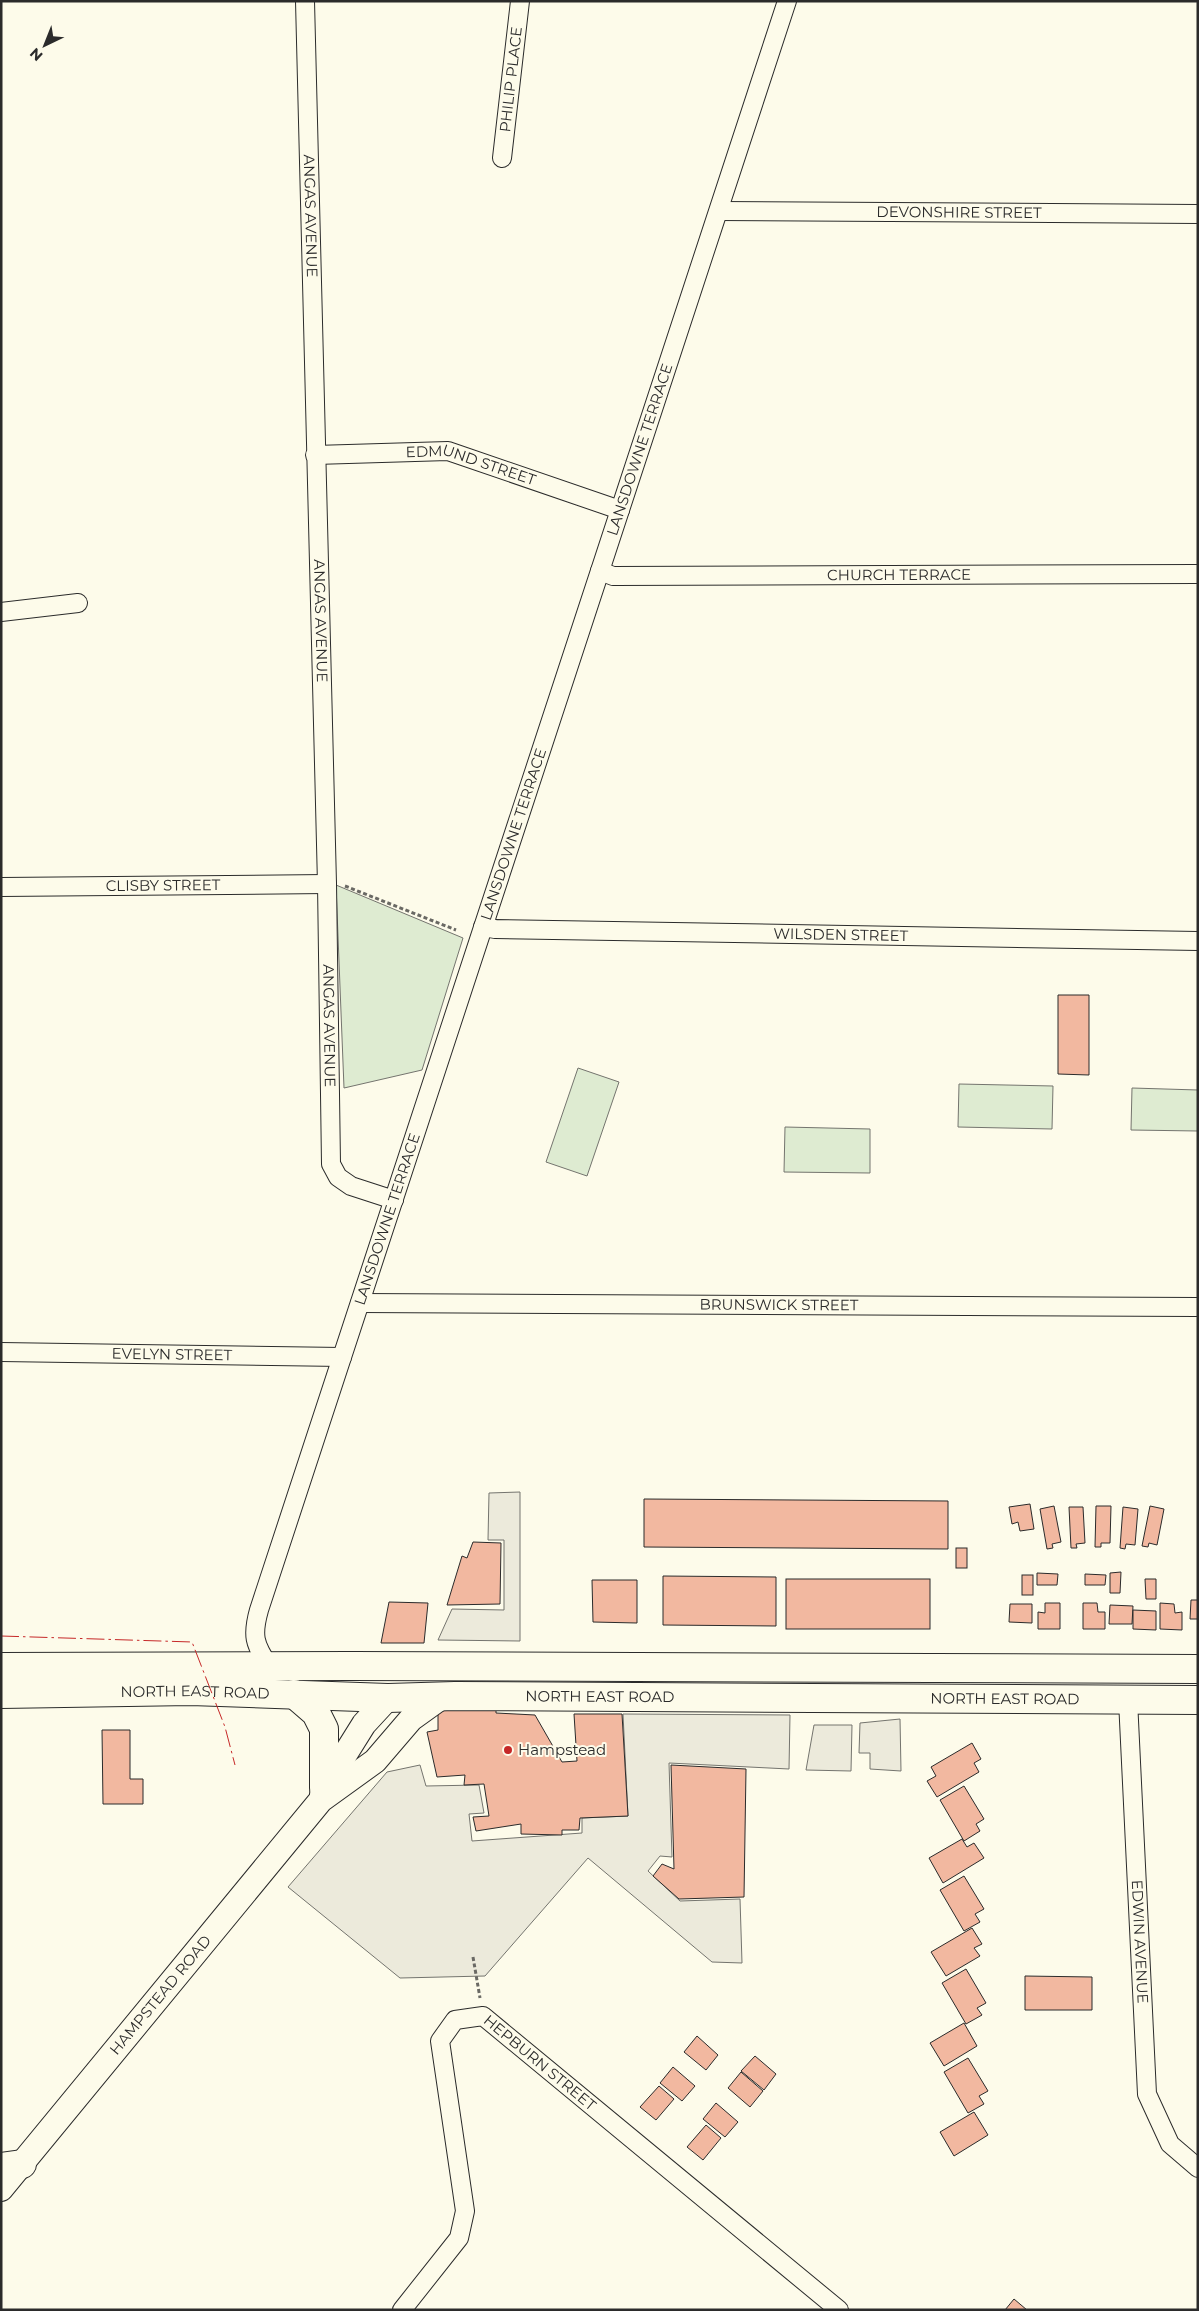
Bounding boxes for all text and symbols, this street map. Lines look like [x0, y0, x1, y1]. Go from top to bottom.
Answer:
north arrow [20, 20, 70, 70]
street label: PHILIP PLACE [495, 26, 526, 133]
text: N [26, 44, 46, 65]
street label: ANGAS AVENUE [300, 154, 322, 278]
street label: DEVONSHIRE STREET [876, 202, 1042, 222]
street label: LANSDOWNE TERRACE [602, 361, 676, 538]
street label: EDMUND STREET [405, 440, 539, 490]
street label: ANGAS AVENUE [310, 559, 332, 683]
street label: CHURCH TERRACE [827, 565, 971, 584]
street label: LANSDOWNE TERRACE [476, 746, 550, 923]
street label: CLISBY STREET [106, 875, 221, 895]
street label: WILSDEN STREET [773, 924, 909, 945]
street label: ANGAS AVENUE [319, 964, 340, 1087]
street label: LANSDOWNE TERRACE [350, 1131, 424, 1308]
street label: BRUNSWICK STREET [699, 1295, 859, 1314]
street label: EVELYN STREET [112, 1344, 233, 1364]
street label: NORTH EAST ROAD [120, 1681, 270, 1703]
street label: NORTH EAST ROAD [525, 1686, 674, 1706]
street label: NORTH EAST ROAD [930, 1689, 1079, 1708]
place label: Hampstead [518, 1740, 606, 1759]
marker: Hampstead [502, 1744, 514, 1756]
street label: EDWIN AVENUE [1128, 1879, 1153, 2004]
street label: HAMPSTEAD ROAD [105, 1931, 215, 2059]
street label: HEPBURN STREET [480, 2010, 601, 2115]

